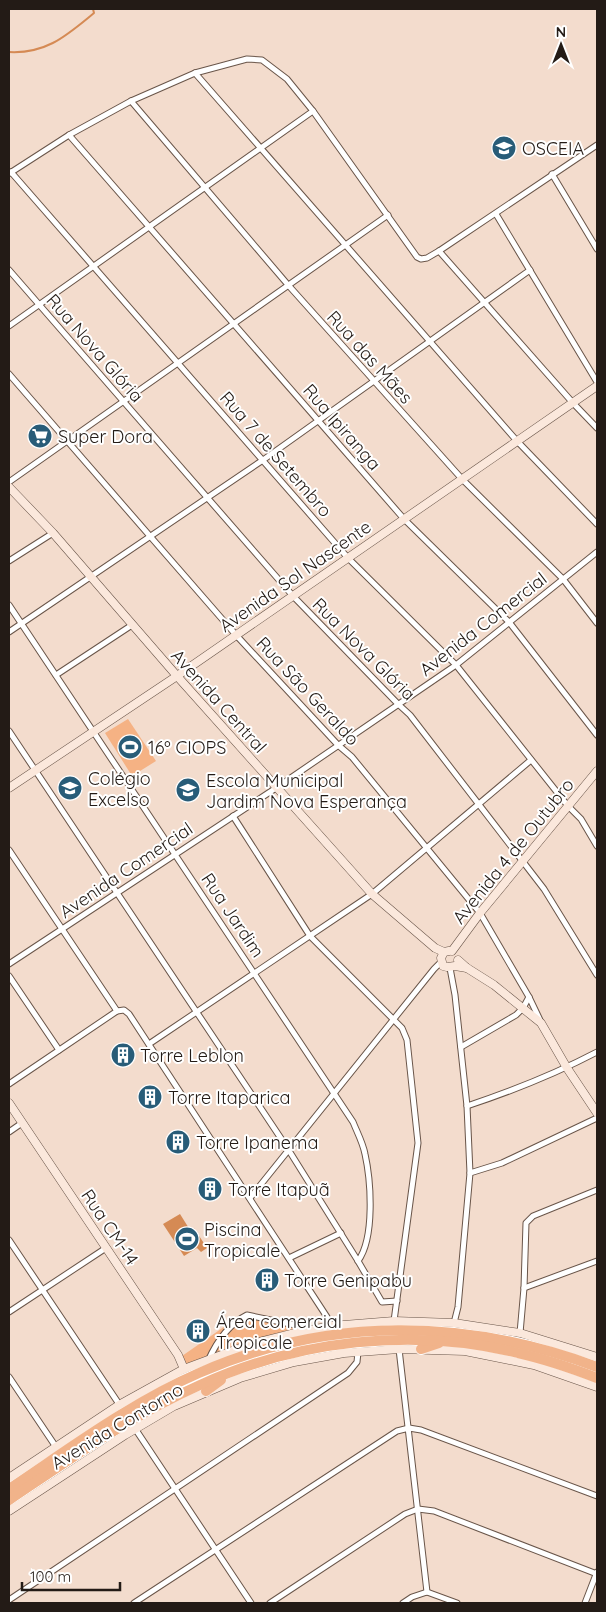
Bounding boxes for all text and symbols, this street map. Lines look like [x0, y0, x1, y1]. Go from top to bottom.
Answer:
north arrow [536, 20, 586, 70]
text: N [556, 23, 566, 41]
school or university icon: OSCEIA [491, 135, 517, 161]
place label: OSCEIA [522, 137, 584, 160]
street label: Rua Nova Glória [42, 289, 148, 407]
street label: Rua das Mães [322, 306, 418, 408]
street label: Rua Ipiranga [298, 379, 386, 475]
street label: Rua 7 de Setembro [215, 386, 337, 522]
supermarket icon: Super Dora [27, 423, 53, 449]
place label: Super Dora [58, 425, 153, 448]
street label: Avenida Sol Nascente [215, 515, 375, 637]
street label: Avenida Comercial [415, 567, 551, 681]
street label: Rua Nova Glória [308, 593, 420, 705]
street label: Rua São Geraldo [252, 632, 364, 750]
street label: Avenida Central [166, 644, 272, 758]
sports icon: 16º CIOPS [117, 734, 143, 760]
place label: 16º CIOPS [148, 736, 226, 759]
place label: Colégio Excelso [88, 767, 151, 811]
place label: Escola Municipal Jardim Nova Esperança [206, 769, 407, 813]
street label: Avenida 4 de Outubro [447, 774, 579, 928]
school or university icon: Colégio Excelso [57, 775, 83, 801]
school or university icon: Escola Municipal Jardim Nova Esperança [175, 777, 201, 803]
street label: Avenida Comercial [55, 817, 197, 923]
street label: Rua Jardim [196, 868, 270, 962]
building icon: Torre Leblon [110, 1042, 136, 1068]
place label: Torre Leblon [140, 1044, 244, 1067]
building icon: Torre Itaparica [137, 1084, 163, 1110]
place label: Torre Itaparica [168, 1086, 290, 1109]
building icon: Torre Ipanema [165, 1129, 191, 1155]
place label: Torre Ipanema [196, 1131, 318, 1154]
building icon: Torre Itapuã [197, 1176, 223, 1202]
place label: Torre Itapuã [228, 1178, 330, 1201]
street label: Rua CM-14 [76, 1185, 144, 1269]
place label: Piscina Tropicale [204, 1218, 280, 1262]
sports icon: Piscina Tropicale [174, 1226, 200, 1252]
building icon: Torre Genipabu [254, 1267, 280, 1293]
place label: Torre Genipabu [284, 1269, 412, 1292]
place label: Área comercial Tropicale [216, 1310, 342, 1354]
building icon: Área comercial Tropicale [185, 1318, 211, 1344]
street label: Avenida Contorno [47, 1378, 187, 1474]
scale bar [22, 1560, 120, 1592]
text: 100 m [30, 1567, 71, 1586]

